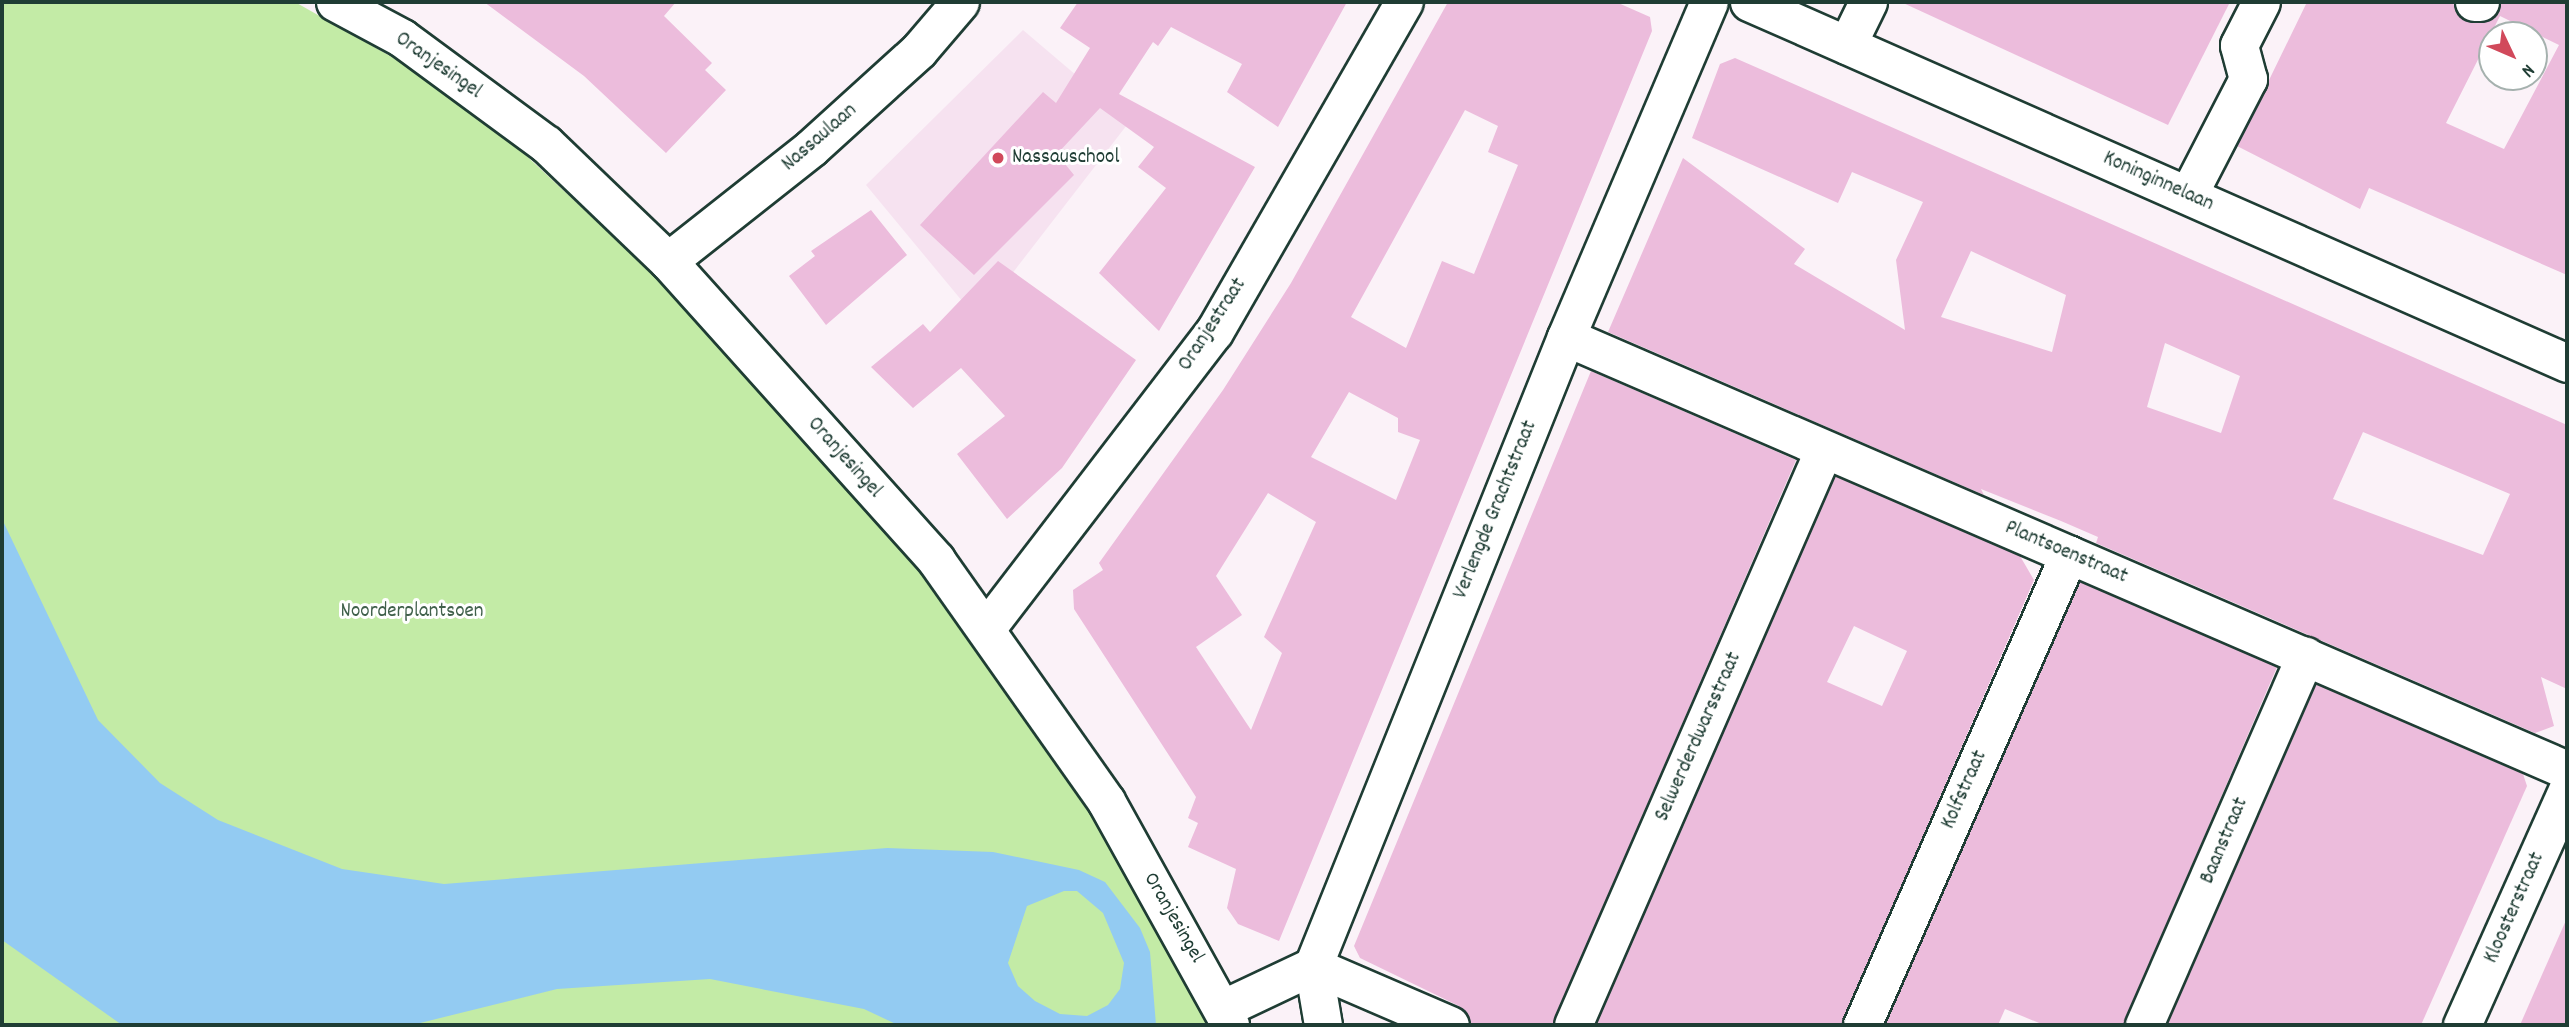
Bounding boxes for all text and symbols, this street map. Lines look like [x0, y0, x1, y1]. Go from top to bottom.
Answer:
north arrow [2478, 21, 2548, 91]
street label: Oranjesingel [390, 27, 486, 105]
text: N [2514, 57, 2540, 82]
street label: Nassaulaan [777, 99, 863, 177]
place label: Nassauschool [1012, 145, 1119, 171]
street label: Koninginnelaan [2099, 146, 2217, 218]
marker: Nassauschool [990, 150, 1006, 166]
street label: Oranjestraat [1174, 274, 1252, 376]
street label: Oranjesingel [801, 412, 887, 504]
street label: Verlengde Grachtstraat [1449, 417, 1543, 603]
street label: Plantsoenstraat [2001, 516, 2131, 590]
park label: Noorderplantsoen [341, 599, 483, 625]
street label: Selwerderdwarsstraat [1650, 648, 1748, 826]
street label: Kolfstraat [1937, 747, 1993, 833]
street label: Baanstraat [2196, 794, 2254, 888]
street label: Kloosterstraat [2479, 849, 2551, 967]
street label: Oranjesingel [1137, 868, 1209, 968]

